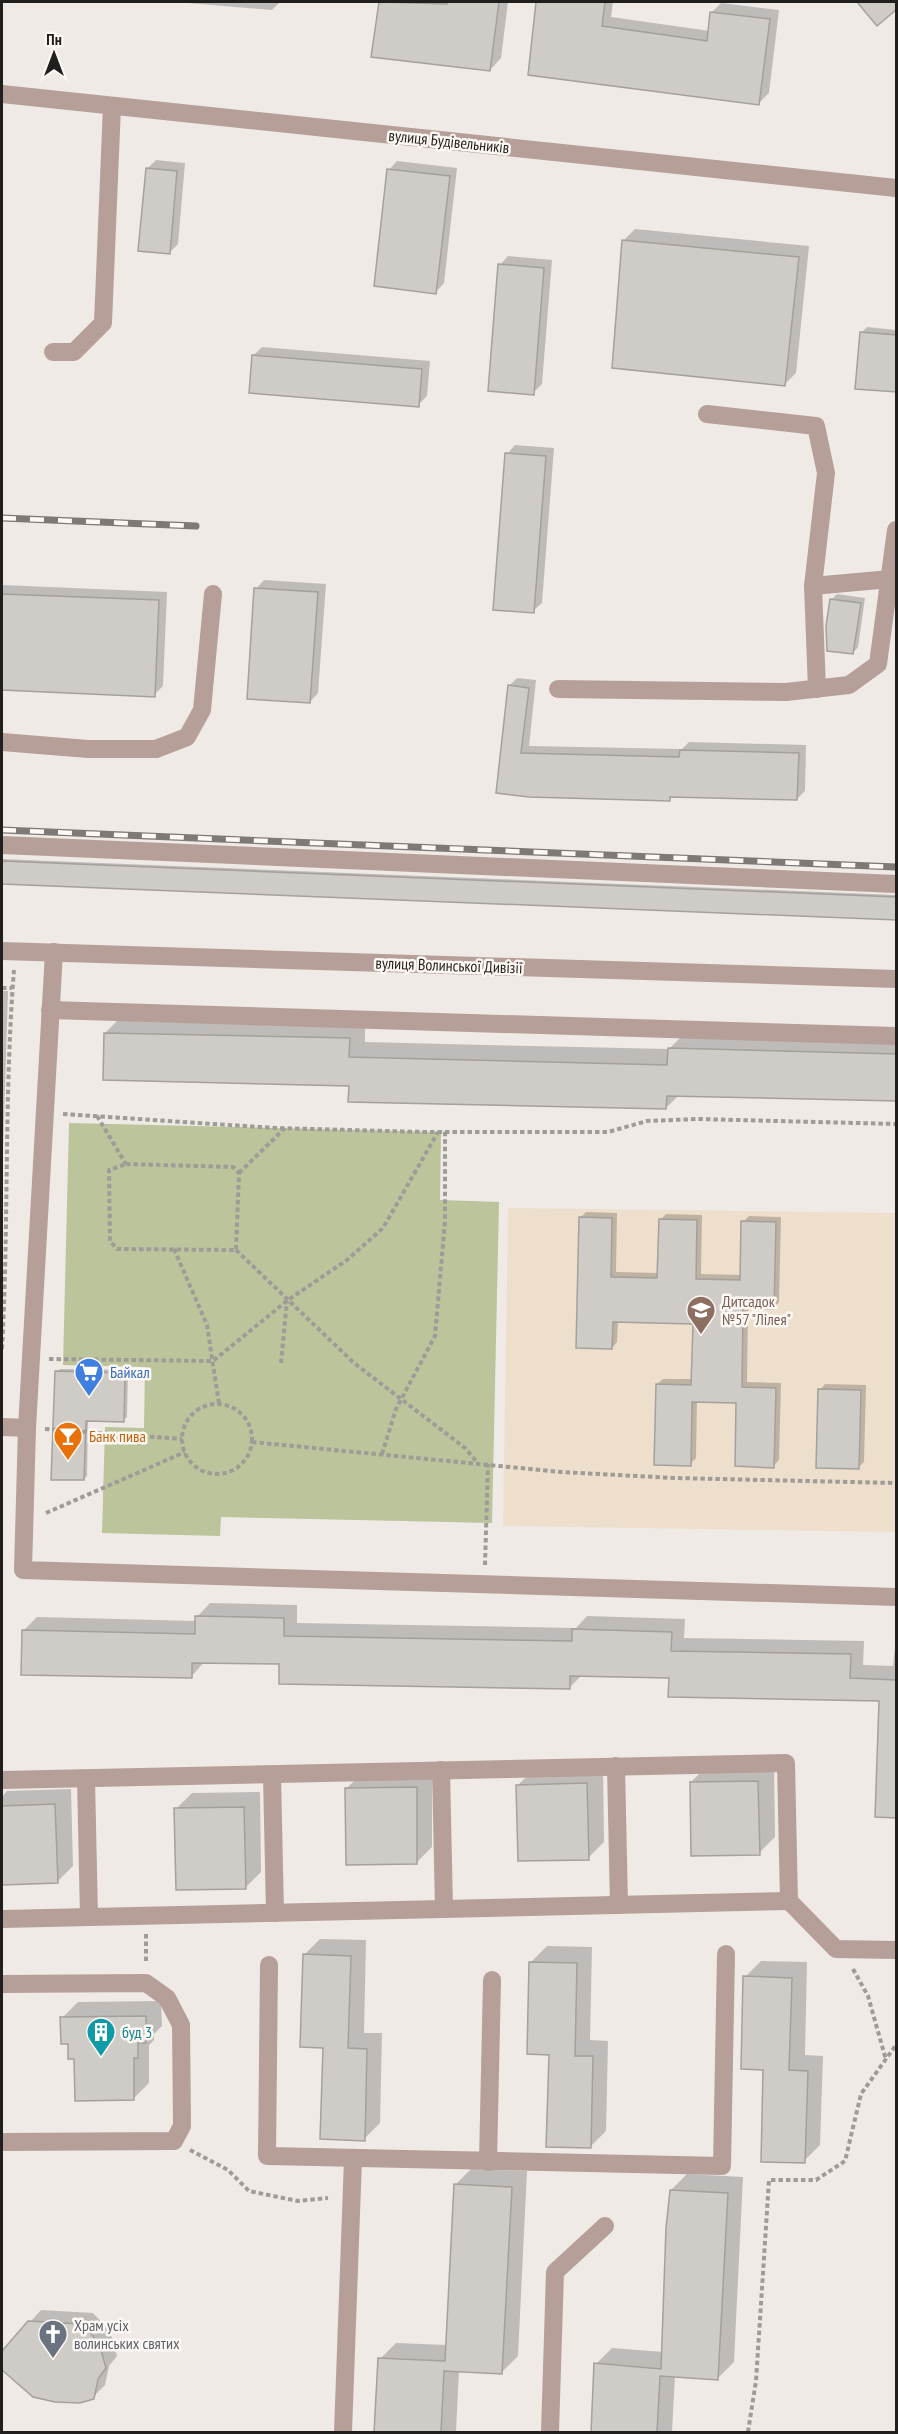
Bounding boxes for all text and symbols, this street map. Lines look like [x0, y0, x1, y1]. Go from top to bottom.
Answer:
north arrow [24, 24, 84, 84]
text: Пн [46, 29, 62, 49]
street label: вулиця Будівельників [388, 125, 510, 157]
street label: вулиця Волинської Дивізії [375, 952, 523, 978]
place label: Дитсадок №57 "Лілея" [722, 1291, 791, 1329]
school or university icon: Дитсадок №57 "Лілея" [685, 1294, 717, 1336]
supermarket icon: Байкал [73, 1356, 105, 1398]
place label: Байкал [110, 1362, 150, 1382]
bar icon: Банк пива [52, 1420, 84, 1462]
place label: Банк пива [89, 1426, 146, 1446]
building icon: буд 3 [85, 2016, 117, 2058]
place label: буд 3 [122, 2022, 152, 2042]
place label: Храм усіх волинських святих [74, 2315, 180, 2353]
church icon: Храм усіх волинських святих [37, 2318, 69, 2360]

